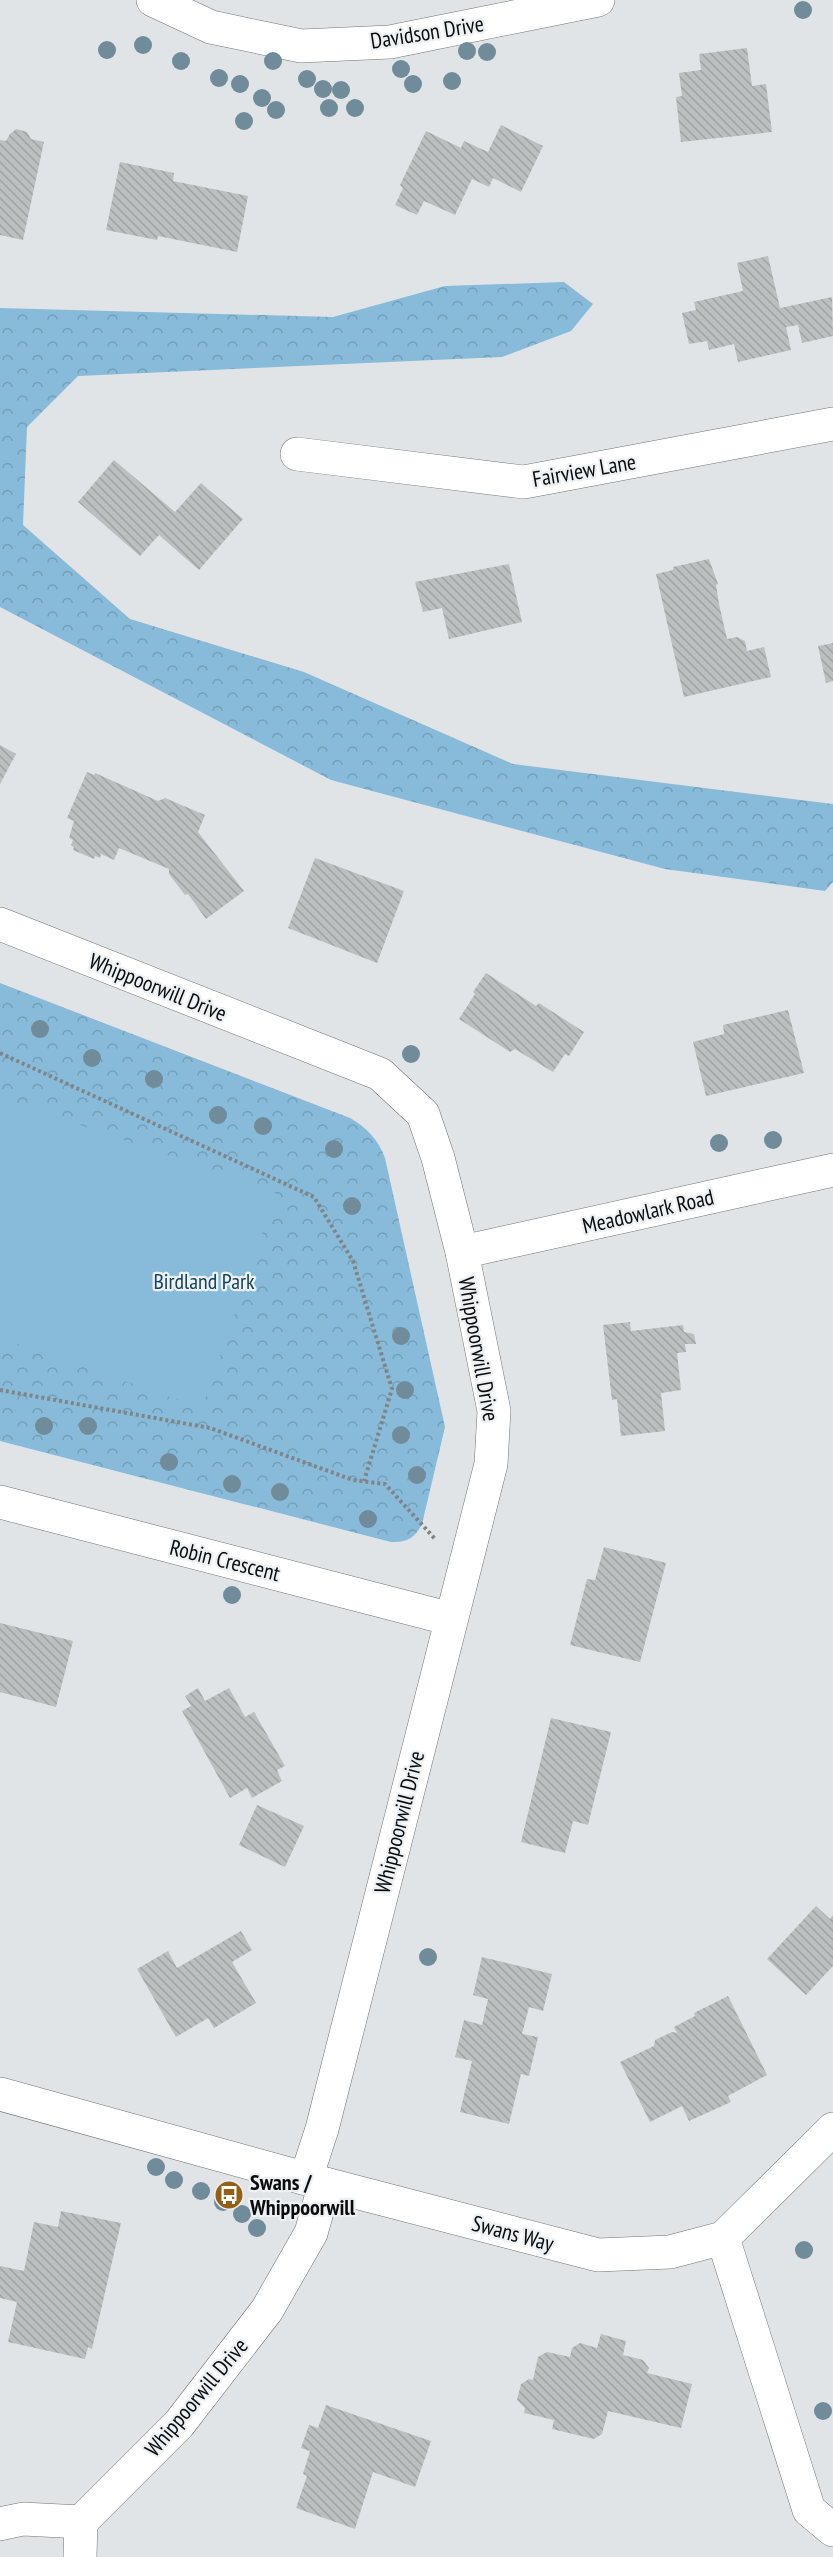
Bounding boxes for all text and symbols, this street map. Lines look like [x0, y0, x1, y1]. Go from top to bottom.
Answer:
street label: Davidson Drive [368, 9, 486, 55]
street label: Fairview Lane [530, 447, 638, 493]
street label: Whippoorwill Drive [85, 947, 231, 1027]
street label: Meadowlark Road [580, 1182, 716, 1240]
park label: Birdland Park [153, 1267, 255, 1295]
street label: Whippoorwill Drive [453, 1275, 505, 1423]
street label: Robin Crescent [167, 1533, 283, 1587]
street label: Whippoorwill Drive [368, 1748, 430, 1896]
place label: Swans / Whippoorwill [249, 2168, 356, 2221]
bus stop icon: Swans / Whippoorwill [213, 2179, 245, 2211]
street label: Swans Way [469, 2209, 558, 2258]
street label: Whippoorwill Drive [138, 2332, 254, 2462]

